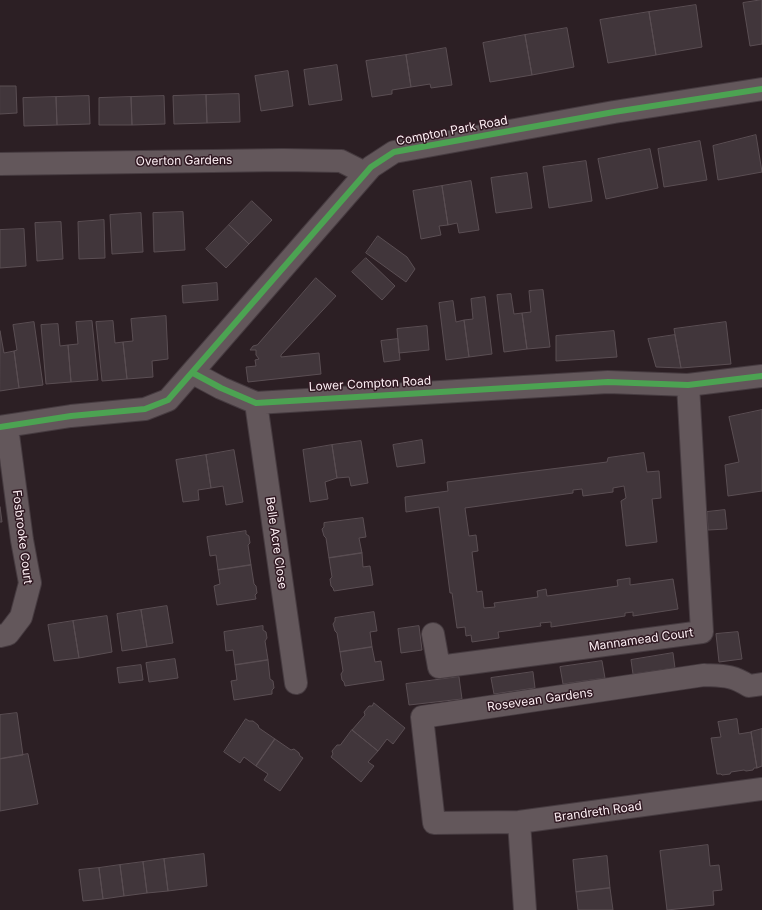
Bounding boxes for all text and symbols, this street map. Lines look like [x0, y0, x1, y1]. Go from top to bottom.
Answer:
street label: Compton Park Road [395, 113, 509, 149]
street label: Overton Gardens [136, 153, 232, 169]
street label: Lower Compton Road [308, 374, 432, 394]
street label: Fosbrooke Court [9, 489, 35, 585]
street label: Belle Acre Close [262, 496, 290, 590]
street label: Mannamead Court [588, 626, 694, 654]
street label: Rosevean Gardens [486, 685, 594, 715]
street label: Brandreth Road [553, 799, 643, 825]

